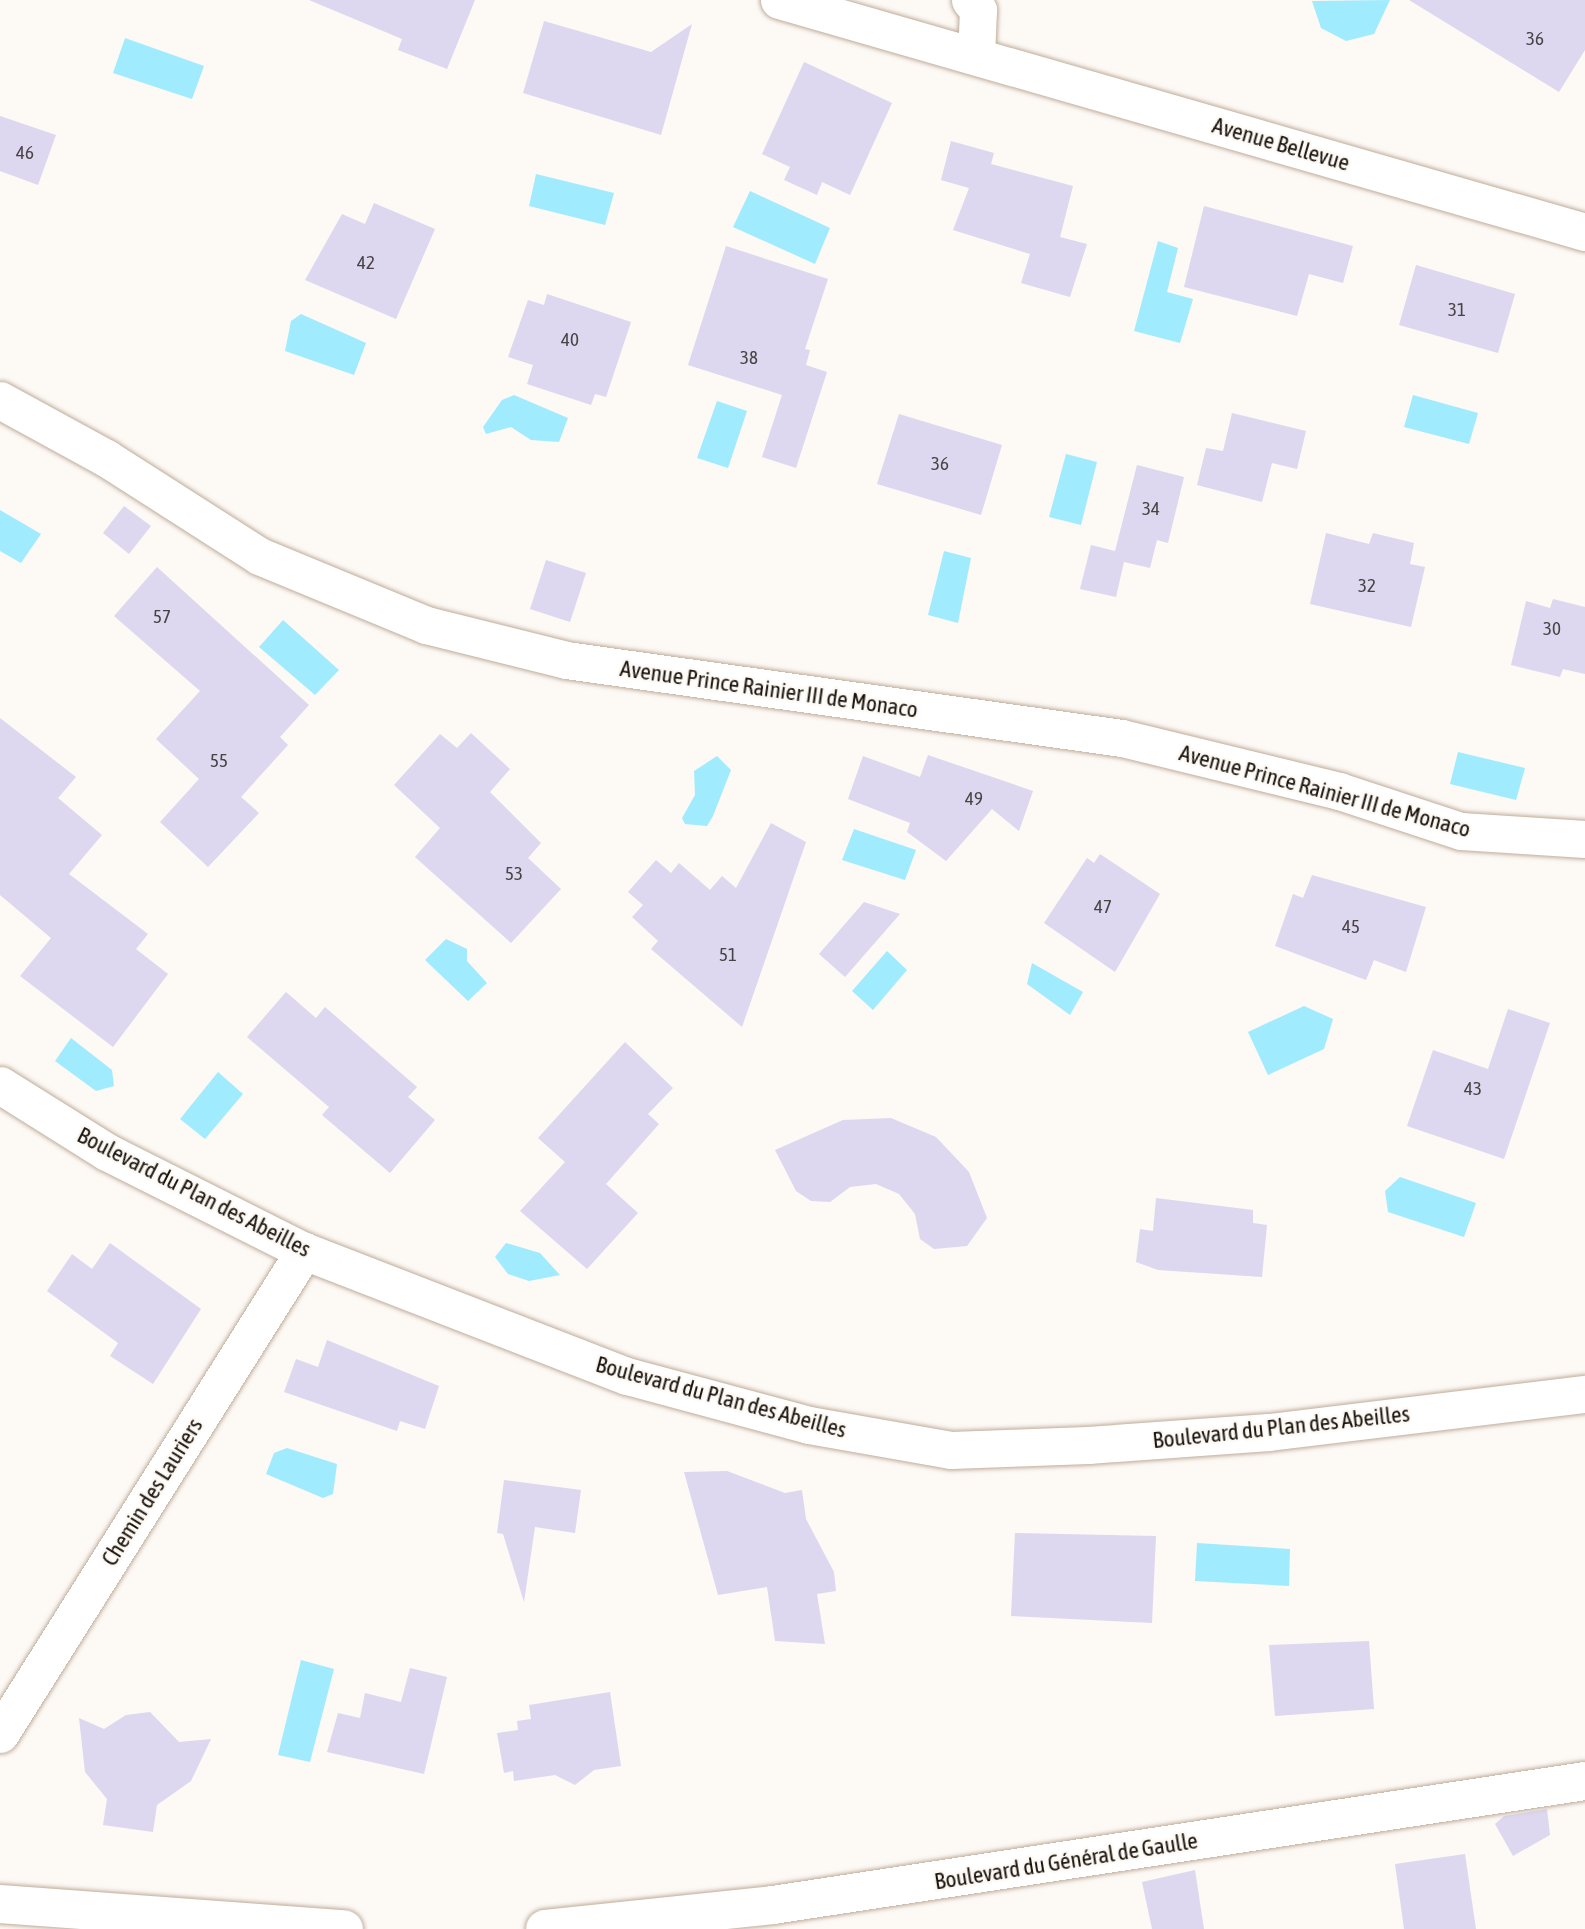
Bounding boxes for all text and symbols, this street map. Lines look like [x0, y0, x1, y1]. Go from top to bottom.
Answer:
house number: 36 [1526, 28, 1544, 50]
street label: Avenue Bellevue [1209, 111, 1353, 177]
house number: 46 [16, 142, 34, 164]
house number: 42 [357, 252, 375, 274]
house number: 31 [1448, 299, 1466, 321]
house number: 40 [561, 329, 579, 351]
house number: 38 [740, 347, 758, 369]
house number: 36 [931, 453, 949, 475]
house number: 34 [1142, 498, 1160, 520]
house number: 32 [1358, 575, 1376, 597]
house number: 57 [153, 606, 171, 628]
house number: 30 [1543, 618, 1561, 640]
street label: Avenue Prince Rainier III de Monaco [618, 654, 920, 724]
street label: Avenue Prince Rainier III de Monaco [1176, 739, 1474, 843]
house number: 55 [210, 750, 228, 772]
house number: 49 [965, 788, 983, 810]
house number: 53 [505, 863, 523, 885]
house number: 47 [1094, 896, 1112, 918]
house number: 45 [1342, 916, 1360, 938]
house number: 51 [719, 944, 737, 966]
house number: 43 [1464, 1078, 1482, 1100]
street label: Boulevard du Plan des Abeilles [73, 1121, 315, 1263]
street label: Boulevard du Plan des Abeilles [593, 1350, 849, 1444]
street label: Boulevard du Plan des Abeilles [1151, 1400, 1411, 1454]
street label: Chemin des Lauriers [96, 1413, 208, 1571]
street label: Boulevard du Général de Gaulle [932, 1827, 1200, 1895]

